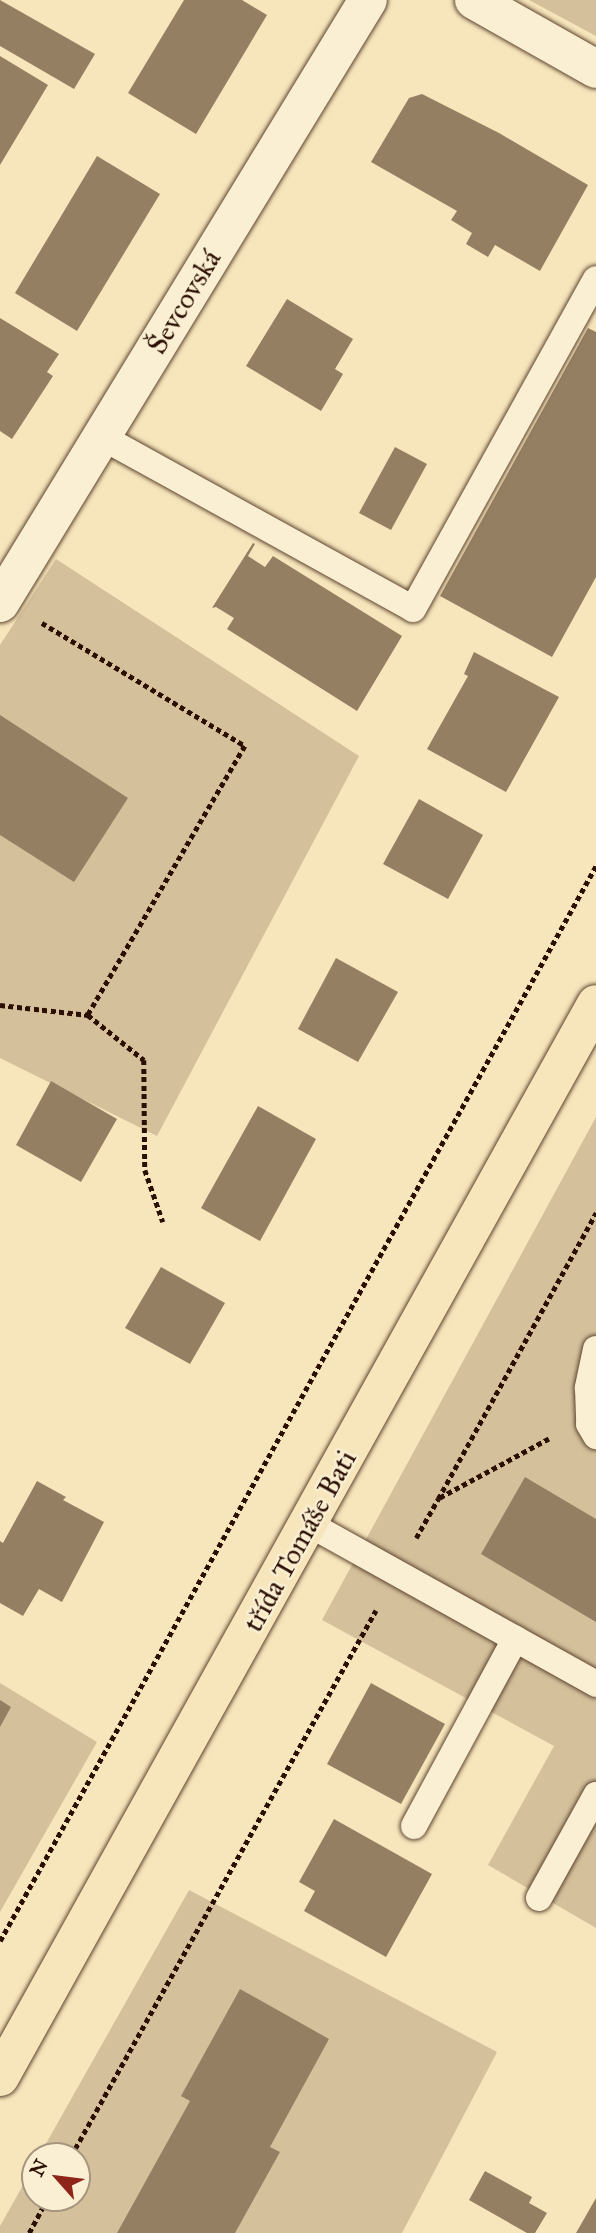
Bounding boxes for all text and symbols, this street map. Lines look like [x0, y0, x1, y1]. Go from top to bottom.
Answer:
street label: Ševcovská [140, 244, 228, 360]
street label: třída Tomáše Bati [236, 1444, 364, 1638]
north arrow [21, 2142, 91, 2212]
text: N [25, 2155, 53, 2180]

